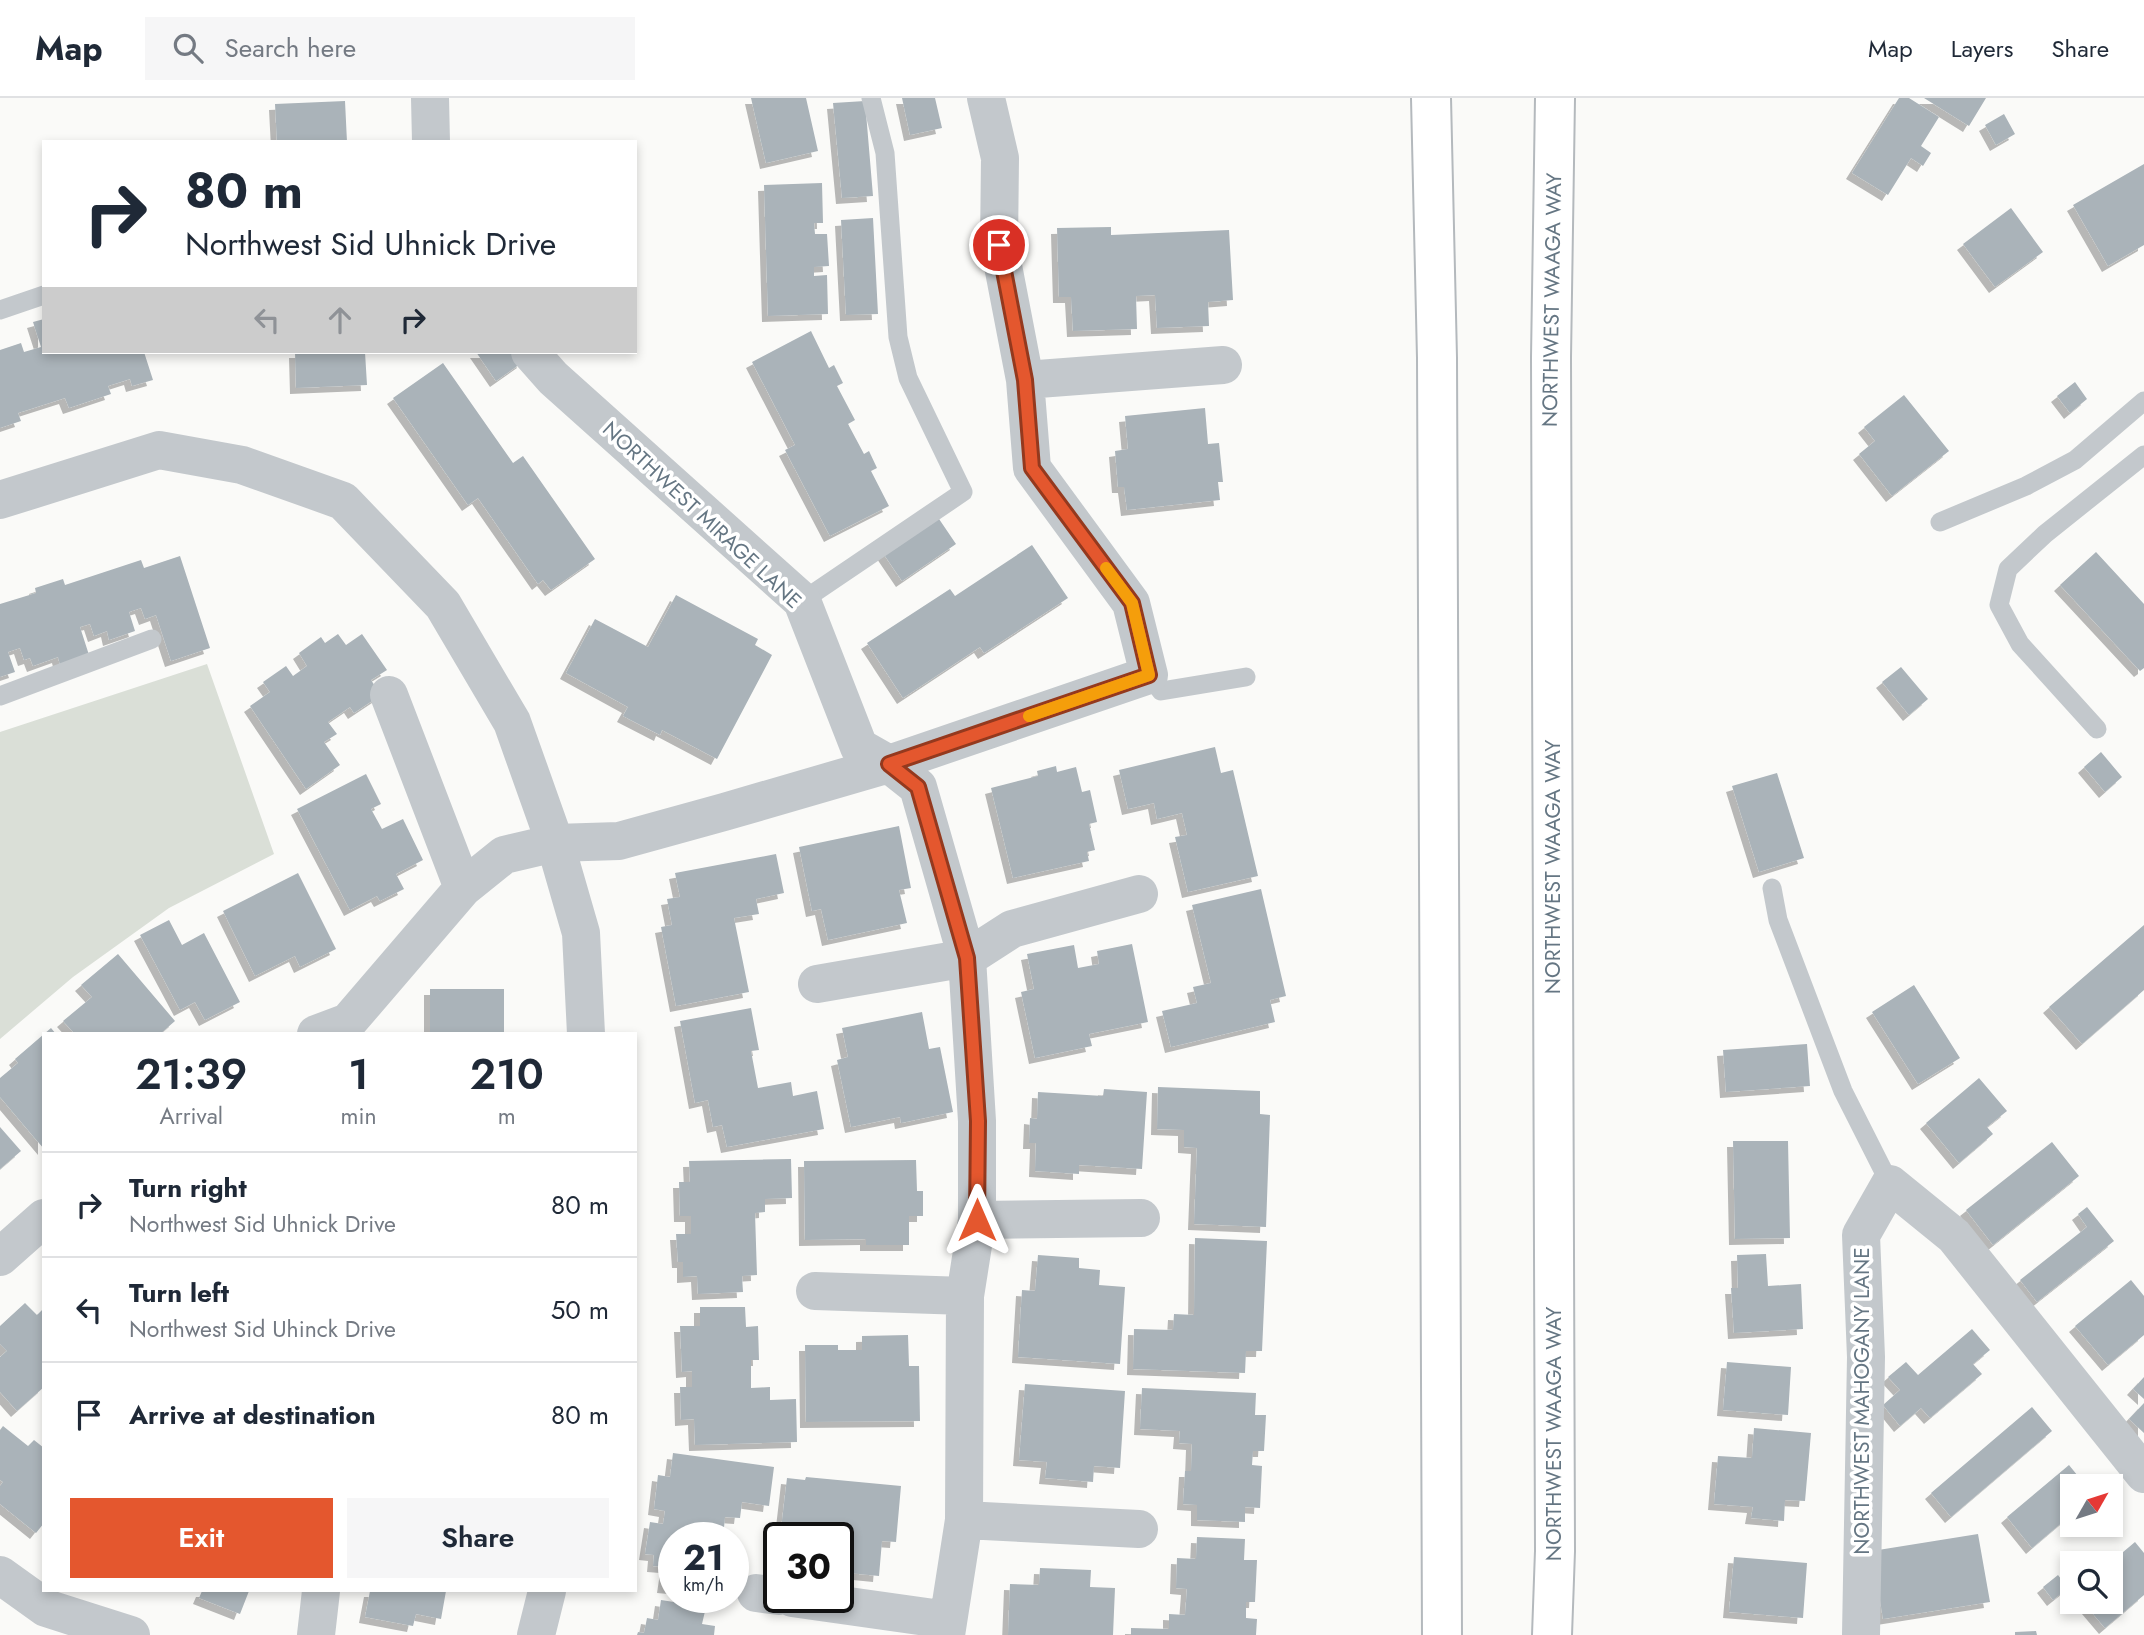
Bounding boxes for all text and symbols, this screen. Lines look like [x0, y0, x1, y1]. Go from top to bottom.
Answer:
search box [145, 17, 635, 80]
text: Map [35, 25, 103, 72]
icon: search [169, 29, 207, 67]
text: Search here [225, 29, 356, 67]
text: Map [1868, 31, 1913, 66]
text: Layers [1951, 31, 2013, 66]
text: Share [2051, 31, 2109, 66]
text: 80 m [185, 156, 303, 226]
icon: right [70, 168, 161, 259]
street label: NORTHWEST WAAGA WAY [1535, 172, 1569, 427]
pin [969, 215, 1029, 275]
text: Northwest Sid Uhnick Drive [185, 221, 556, 267]
icon: arrive [980, 226, 1018, 264]
icon: left [248, 301, 286, 339]
icon: ahead [321, 301, 359, 339]
icon: right [394, 301, 432, 339]
street label: NORTHWEST MIRAGE LANE [596, 415, 808, 615]
street label: NORTHWEST WAAGA WAY [1538, 740, 1568, 994]
text: 21:39 [135, 1044, 247, 1105]
text: 1 [348, 1044, 369, 1105]
text: 210 [470, 1044, 544, 1105]
text: Arrival [160, 1099, 223, 1133]
text: min [341, 1099, 377, 1133]
text: m [498, 1099, 516, 1133]
text: Turn right [129, 1169, 247, 1207]
position arrow [940, 1183, 1014, 1257]
icon: right [70, 1186, 108, 1224]
text: 80 m [551, 1186, 609, 1224]
text: Northwest Sid Uhnick Drive [129, 1207, 396, 1241]
street label: NORTHWEST MAHOGANY LANE [1847, 1247, 1877, 1555]
text: Turn left [129, 1274, 229, 1312]
icon: left [70, 1291, 108, 1329]
text: 50 m [551, 1291, 609, 1329]
street label: NORTHWEST WAAGA WAY [1539, 1307, 1569, 1561]
text: Northwest Sid Uhinck Drive [129, 1312, 396, 1346]
icon: arrive [70, 1396, 108, 1434]
text: Arrive at destination [129, 1396, 376, 1434]
text: 80 m [551, 1396, 609, 1434]
north arrow [2060, 1474, 2123, 1536]
map controls [2060, 1474, 2123, 1614]
button: Exit [70, 1498, 333, 1578]
button: Share [347, 1498, 609, 1578]
speed limit sign: 30 [763, 1522, 854, 1613]
text: 21 [683, 1533, 724, 1583]
button: search [2060, 1551, 2123, 1614]
text: km/h [683, 1572, 724, 1598]

